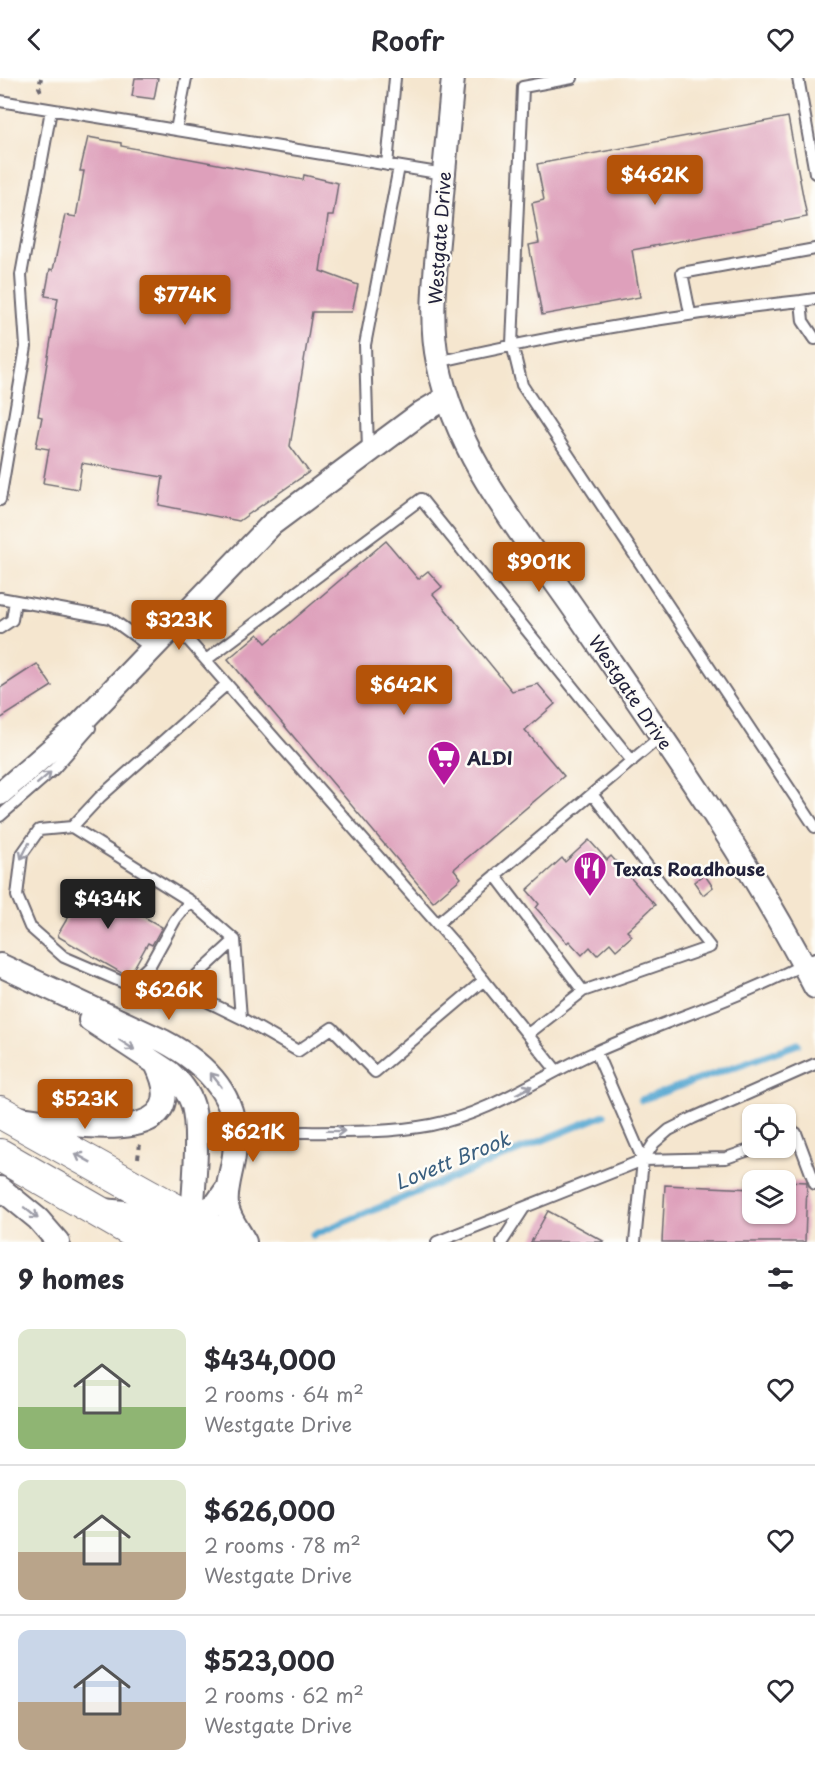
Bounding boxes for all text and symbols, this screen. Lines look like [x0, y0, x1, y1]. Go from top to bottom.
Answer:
text: Roofr [370, 19, 445, 60]
icon: back [18, 23, 51, 56]
icon: heart [764, 23, 797, 56]
pin: $462K [613, 155, 697, 206]
text: $462K [621, 159, 689, 189]
street label: Westgate Drive [421, 171, 457, 305]
pin: $774K [143, 275, 227, 326]
text: $774K [153, 279, 217, 309]
pin: $901K [497, 542, 581, 593]
text: $901K [507, 546, 571, 576]
pin: $323K [137, 600, 221, 651]
text: $323K [145, 604, 213, 634]
street label: Westgate Drive [583, 629, 679, 755]
pin: $642K [362, 665, 446, 716]
text: $642K [370, 669, 438, 699]
supermarket icon: ALDI [426, 739, 462, 786]
place label: ALDI [466, 744, 513, 771]
one-way arrow [36, 771, 51, 785]
one-way arrow [19, 842, 31, 860]
restaurant icon: Texas Roadhouse [572, 850, 608, 897]
place label: Texas Roadhouse [613, 855, 765, 882]
pin: $434K [66, 879, 150, 930]
text: $434K [74, 883, 142, 913]
pin: $626K [127, 970, 211, 1021]
text: $626K [135, 974, 203, 1004]
one-way arrow [118, 1039, 135, 1051]
one-way arrow [209, 1072, 222, 1088]
pin: $523K [43, 1079, 127, 1130]
text: $523K [52, 1083, 118, 1113]
one-way arrow [514, 1084, 532, 1095]
map controls [742, 1104, 796, 1224]
button: locate [742, 1104, 796, 1158]
pin: $621K [211, 1112, 295, 1163]
text: $621K [221, 1116, 285, 1146]
water label: Lovett Brook [390, 1123, 516, 1197]
one-way arrow [325, 1125, 345, 1137]
one-way arrow [75, 1152, 92, 1164]
button: layers [742, 1170, 796, 1224]
one-way arrow [23, 1206, 38, 1220]
text: 9 homes [18, 1259, 124, 1298]
icon: filters [764, 1262, 797, 1295]
text: $434,000 [204, 1340, 336, 1379]
icon: home [66, 1353, 138, 1425]
icon: heart [764, 1373, 797, 1406]
text: 2 rooms · 64 m² [204, 1379, 364, 1409]
text: Westgate Drive [204, 1409, 352, 1439]
text: $626,000 [204, 1491, 335, 1530]
icon: home [66, 1504, 138, 1576]
icon: heart [764, 1524, 797, 1557]
text: 2 rooms · 78 m² [204, 1530, 361, 1560]
text: Westgate Drive [204, 1560, 352, 1590]
text: $523,000 [204, 1641, 335, 1680]
icon: home [66, 1654, 138, 1726]
icon: heart [764, 1674, 797, 1707]
text: 2 rooms · 62 m² [204, 1680, 364, 1710]
text: Westgate Drive [204, 1710, 352, 1740]

